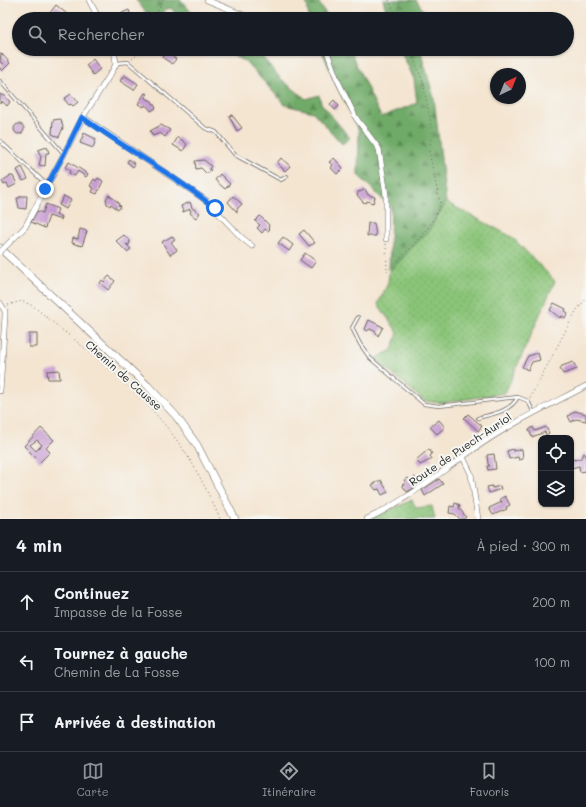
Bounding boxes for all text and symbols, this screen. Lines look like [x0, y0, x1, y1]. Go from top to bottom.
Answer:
search box [12, 12, 574, 56]
icon: search [26, 23, 48, 45]
text: Rechercher [58, 24, 145, 44]
north arrow [490, 68, 526, 104]
route end [36, 180, 54, 198]
route start [206, 199, 224, 217]
street label: Chemin de Causse [83, 337, 166, 414]
street label: Route de Puech-Auriol [406, 409, 514, 489]
map controls [538, 435, 574, 507]
button: locate [538, 435, 574, 471]
button: layers [538, 471, 574, 507]
text: 4 min [16, 534, 62, 556]
text: À pied · 300 m [476, 537, 570, 554]
text: Continuez [54, 583, 129, 603]
icon: ahead [16, 591, 38, 613]
text: 200 m [532, 593, 570, 610]
text: Impasse de la Fosse [54, 603, 183, 620]
text: Tournez à gauche [54, 643, 188, 663]
icon: left [16, 651, 38, 673]
text: 100 m [534, 653, 570, 670]
text: Chemin de La Fosse [54, 663, 180, 680]
icon: arrive [16, 711, 38, 733]
text: Arrivée à destination [54, 712, 216, 732]
tab: Carte [77, 760, 109, 799]
tab: Itinéraire [262, 760, 316, 799]
tab: Favoris [470, 760, 509, 799]

